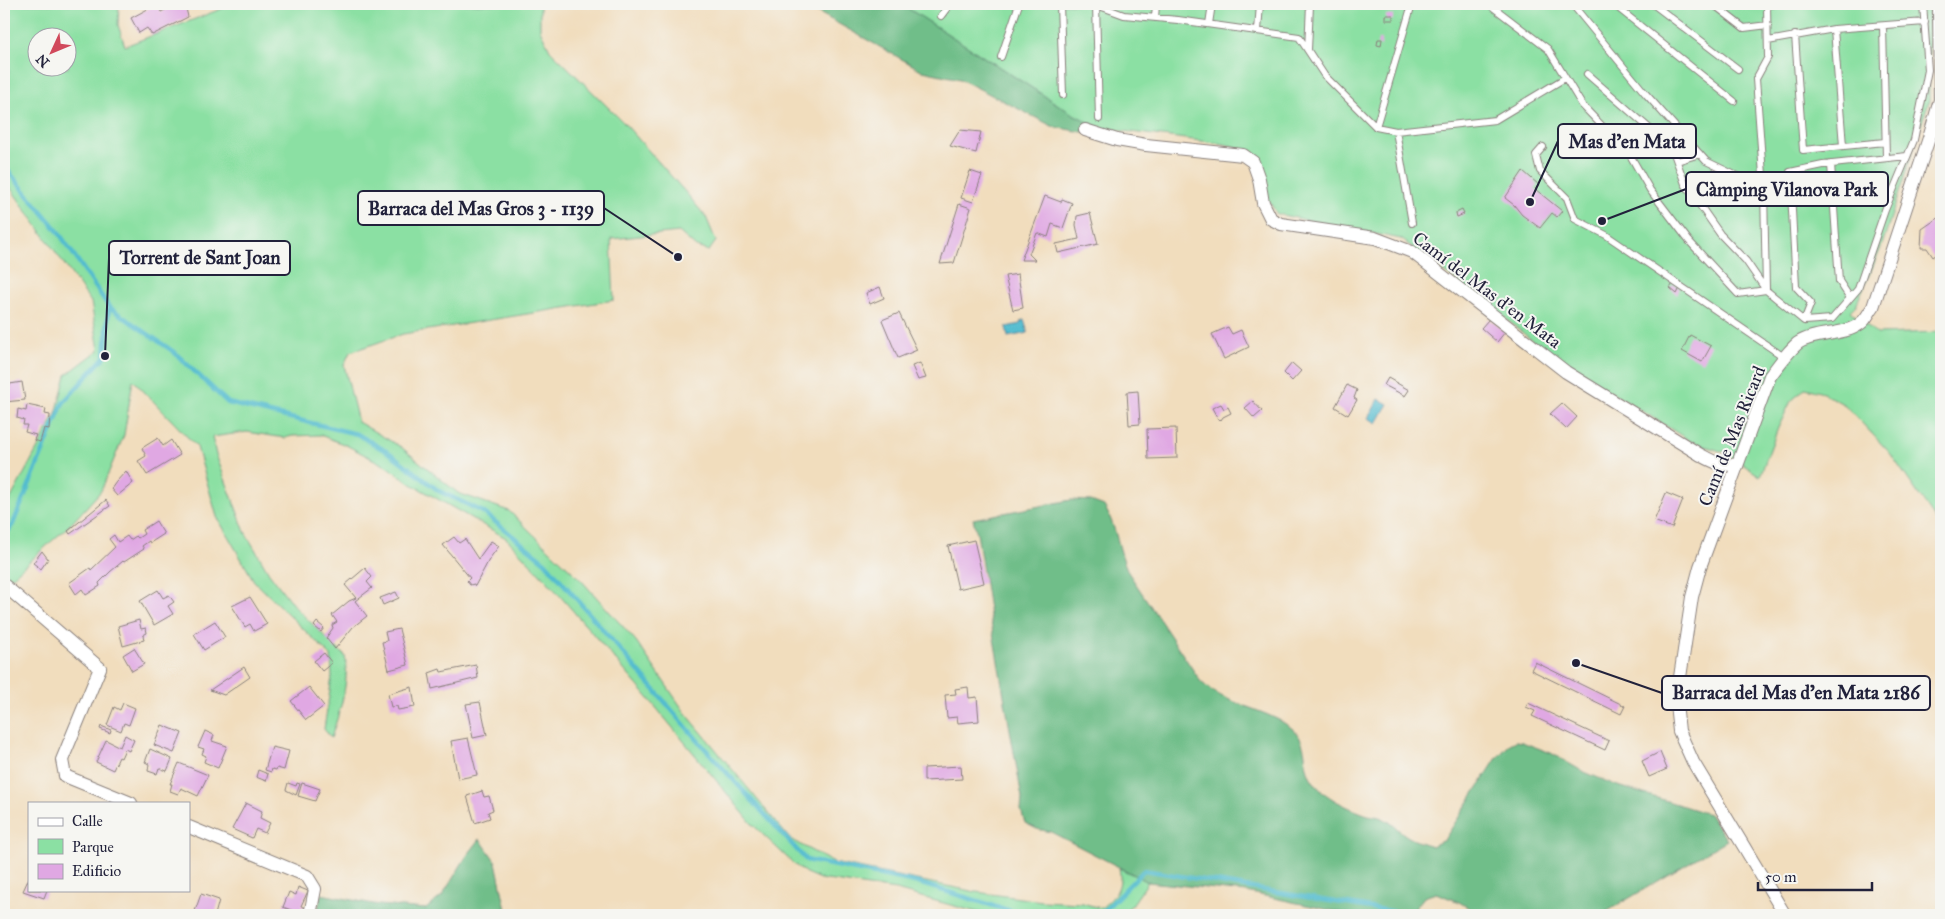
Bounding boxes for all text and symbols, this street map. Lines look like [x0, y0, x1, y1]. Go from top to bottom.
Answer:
north arrow [28, 28, 78, 78]
text: N [33, 50, 53, 71]
callout: Mas d'en Mata [1558, 124, 1696, 158]
text: Mas d'en Mata [1568, 130, 1687, 153]
callout: Càmping Vilanova Park [1686, 172, 1888, 206]
text: Càmping Vilanova Park [1696, 178, 1879, 202]
callout: Barraca del Mas Gros 3 - 1139 [358, 191, 604, 225]
text: Barraca del Mas Gros 3 - 1139 [368, 197, 594, 221]
street label: Camí del Mas d'en Mata [1408, 227, 1566, 353]
callout: Torrent de Sant Joan [109, 241, 290, 275]
text: Torrent de Sant Joan [119, 246, 281, 270]
street label: Camí de Mas Ricard [1694, 363, 1770, 509]
callout: Barraca del Mas d'en Mata 2186 [1662, 676, 1930, 710]
text: Barraca del Mas d'en Mata 2186 [1672, 681, 1921, 704]
legend [28, 802, 190, 892]
text: Calle [72, 812, 103, 830]
text: Parque [72, 838, 114, 857]
scale bar [1758, 859, 1871, 891]
text: Edificio [72, 862, 121, 880]
text: 50 m [1765, 868, 1797, 886]

